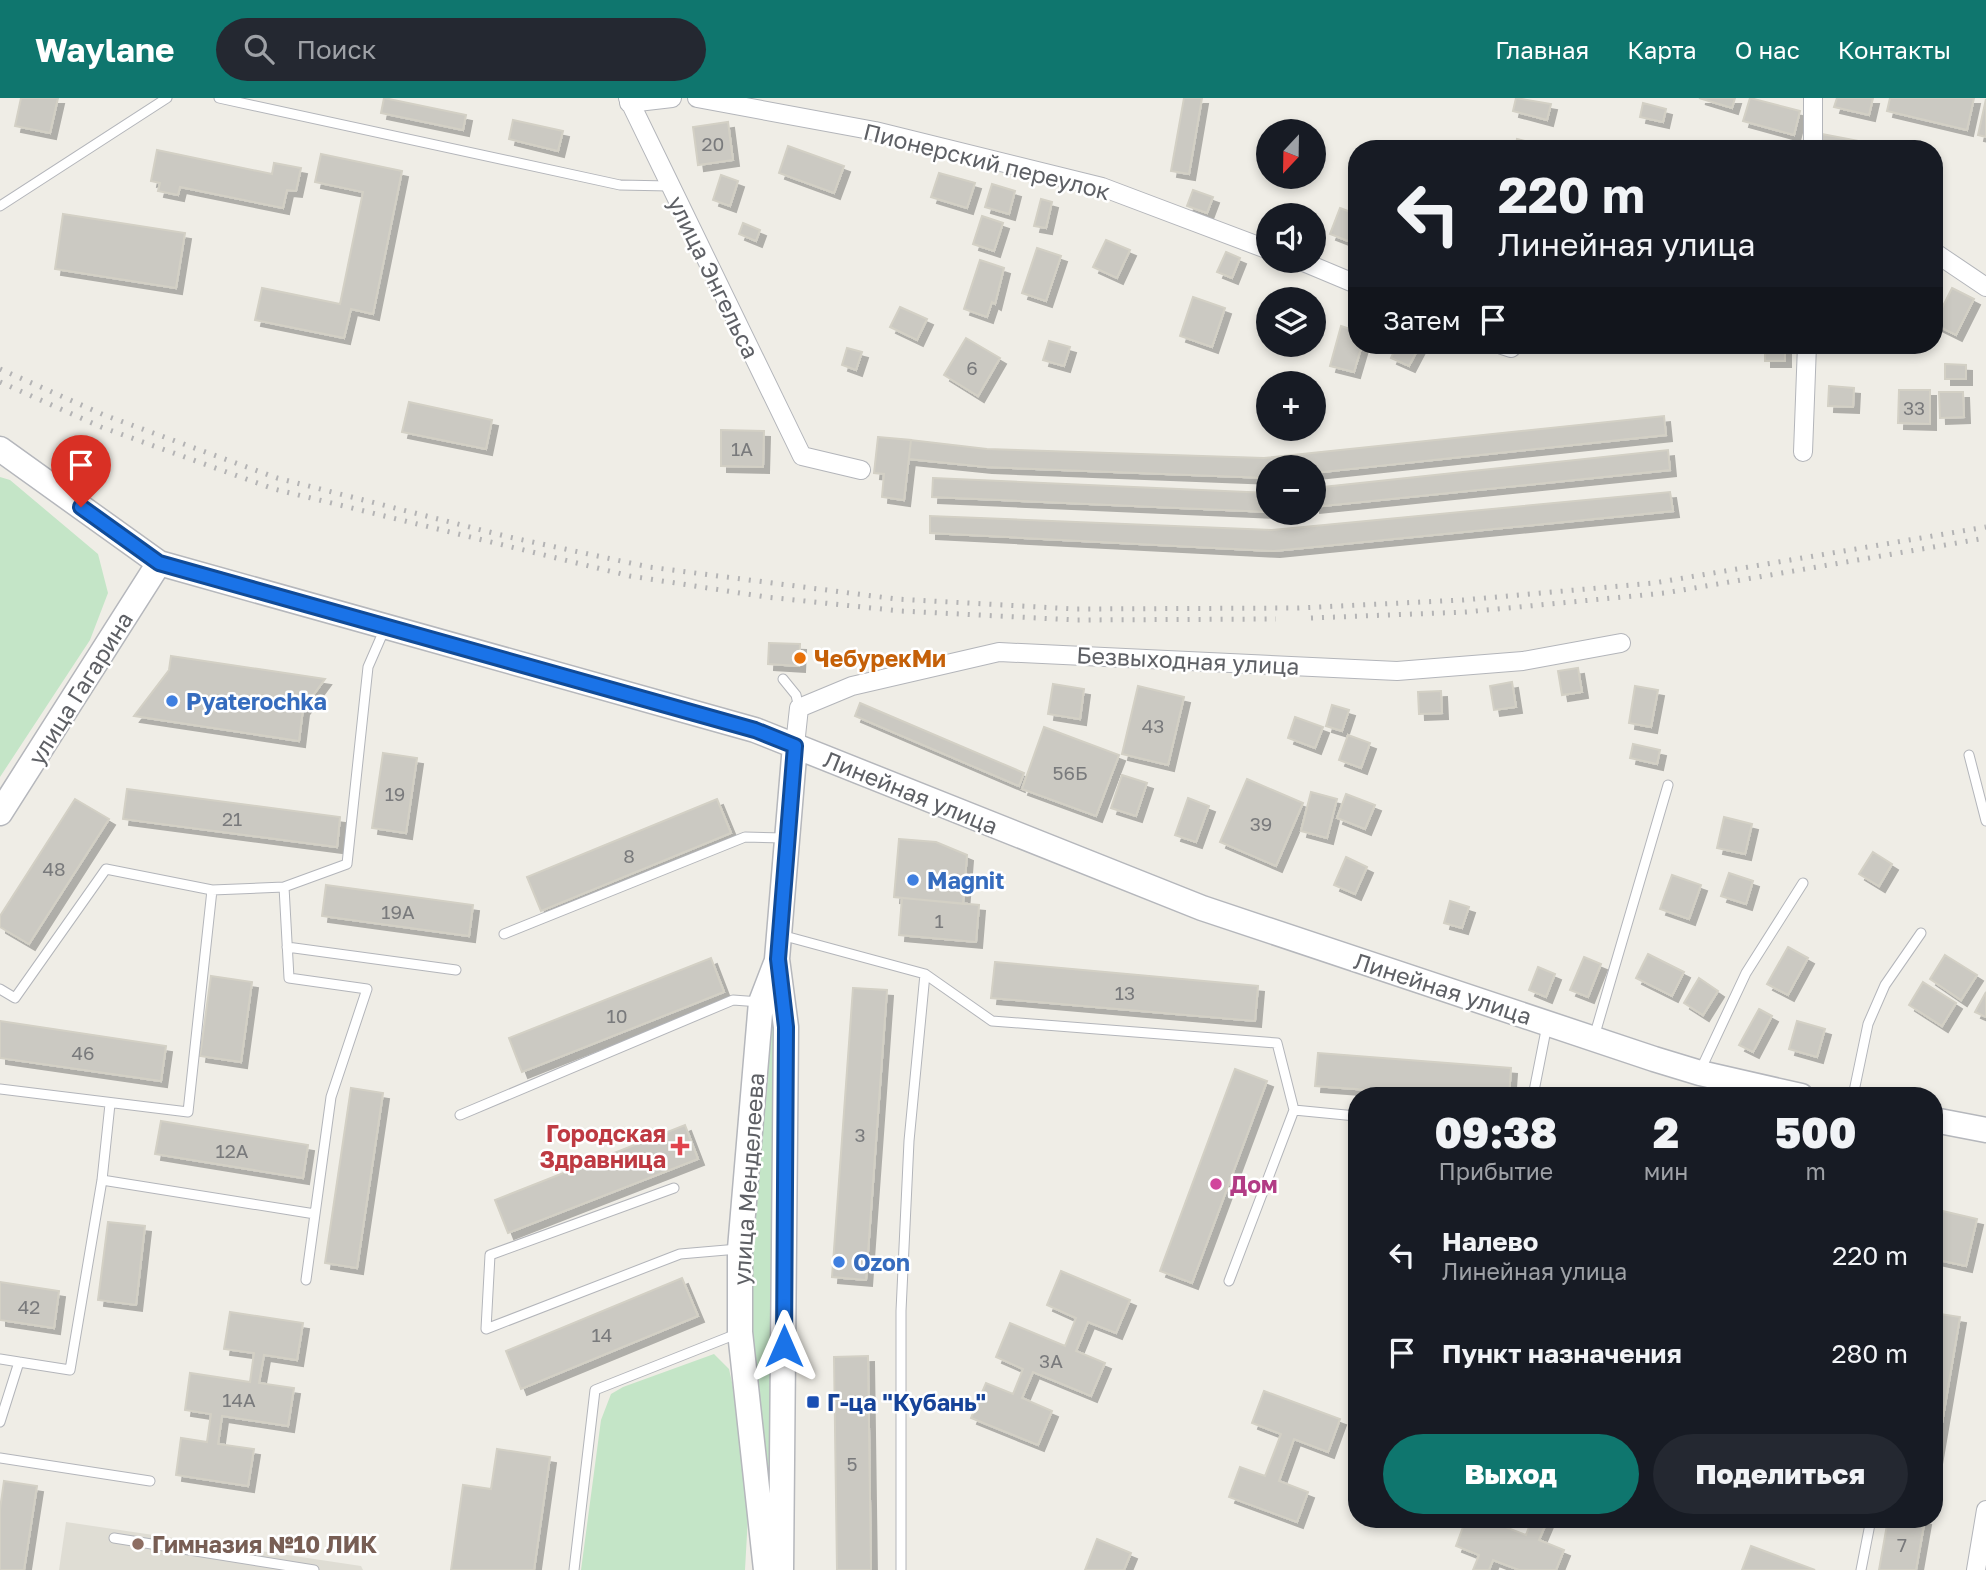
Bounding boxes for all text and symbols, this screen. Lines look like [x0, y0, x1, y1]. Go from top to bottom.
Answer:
search box [216, 18, 706, 81]
text: Waylane [35, 30, 174, 69]
icon: search [240, 30, 278, 68]
text: Поиск [296, 34, 377, 65]
text: Главная [1495, 35, 1589, 64]
text: Карта [1627, 35, 1697, 64]
text: О нас [1735, 35, 1800, 64]
text: Контакты [1838, 35, 1951, 64]
street label: Пионерский переулок [861, 117, 1113, 205]
north arrow [1256, 119, 1326, 189]
map controls [1256, 119, 1326, 525]
house number: 20 [702, 132, 724, 155]
text: 220 m [1498, 165, 1645, 224]
icon: left [1383, 168, 1474, 259]
street label: улица Энгельса [662, 191, 766, 363]
button: sound [1256, 203, 1326, 273]
text: Линейная улица [1498, 225, 1756, 263]
button: layers [1256, 287, 1326, 357]
icon: arrive [1474, 301, 1512, 339]
text: Затем [1383, 305, 1460, 336]
house number: 6 [966, 356, 978, 379]
button: + [1256, 371, 1326, 441]
house number: 33 [1903, 396, 1925, 419]
pin [51, 435, 111, 507]
house number: 1А [731, 437, 753, 460]
icon: arrive [62, 446, 100, 484]
button: − [1256, 455, 1326, 525]
street label: улица Гагарина [22, 606, 138, 770]
street label: Безвыходная улица [1076, 640, 1300, 680]
place label: ЧебурекМи [814, 644, 946, 672]
marker: ЧебурекМи [792, 650, 808, 666]
place label: Pyaterochka [186, 687, 327, 715]
marker: Pyaterochka [164, 693, 180, 709]
house number: 43 [1142, 714, 1164, 737]
street label: Линейная улица [820, 744, 1002, 840]
house number: 56Б [1052, 761, 1088, 784]
house number: 19 [385, 782, 405, 805]
house number: 21 [222, 807, 242, 830]
house number: 39 [1250, 812, 1272, 835]
house number: 8 [623, 844, 635, 867]
house number: 48 [42, 857, 66, 880]
place label: Magnit [927, 866, 1004, 894]
marker: Magnit [905, 872, 921, 888]
house number: 19А [381, 900, 415, 923]
house number: 1 [934, 909, 944, 932]
street label: Линейная улица [1351, 946, 1535, 1030]
house number: 13 [1115, 981, 1135, 1004]
house number: 10 [607, 1004, 628, 1027]
house number: 46 [71, 1041, 95, 1064]
street label: улица Менделеева [727, 1072, 769, 1286]
text: 09:38 [1434, 1107, 1557, 1157]
text: 2 [1653, 1107, 1679, 1157]
text: 500 [1775, 1107, 1857, 1157]
place label: Городская Здравница [540, 1119, 666, 1173]
house number: 3 [854, 1123, 866, 1146]
marker: Городская Здравница [672, 1138, 688, 1154]
house number: 12А [216, 1139, 249, 1162]
text: Прибытие [1439, 1157, 1553, 1185]
text: мин [1644, 1157, 1688, 1185]
text: m [1805, 1157, 1826, 1185]
place label: Дом [1230, 1170, 1278, 1198]
marker: Дом [1208, 1176, 1224, 1192]
text: Налево [1442, 1226, 1538, 1257]
icon: left [1383, 1236, 1421, 1274]
text: 220 m [1832, 1240, 1908, 1271]
place label: Ozon [853, 1248, 910, 1276]
marker: Ozon [831, 1254, 847, 1270]
text: Линейная улица [1442, 1257, 1627, 1285]
house number: 42 [18, 1295, 40, 1318]
position arrow [747, 1309, 821, 1383]
house number: 14 [592, 1323, 612, 1346]
icon: arrive [1383, 1334, 1421, 1372]
text: Пункт назначения [1442, 1338, 1682, 1369]
text: 280 m [1831, 1338, 1908, 1369]
house number: 3А [1039, 1349, 1063, 1372]
house number: 14А [222, 1388, 256, 1411]
place label: Г-ца "Кубань" [827, 1388, 986, 1416]
marker: Г-ца "Кубань" [805, 1394, 821, 1410]
button: Выход [1383, 1434, 1639, 1514]
button: Поделиться [1653, 1434, 1908, 1514]
house number: 5 [846, 1452, 858, 1475]
place label: Гимназия №10 ЛИК [152, 1530, 377, 1558]
house number: 7 [1897, 1533, 1907, 1556]
marker: Гимназия №10 ЛИК [130, 1536, 146, 1552]

